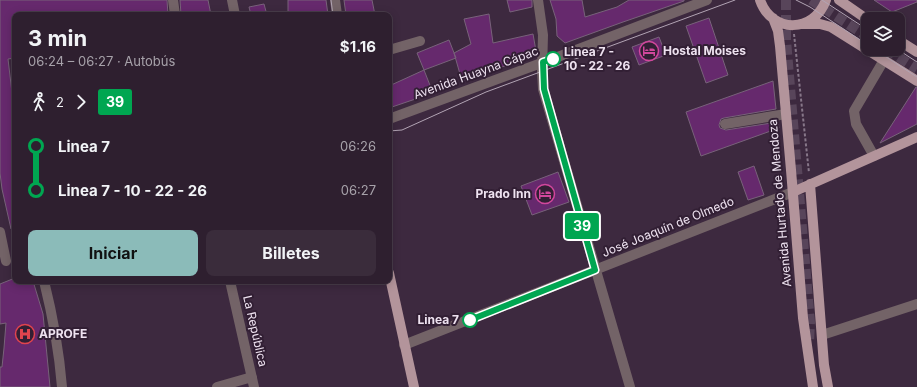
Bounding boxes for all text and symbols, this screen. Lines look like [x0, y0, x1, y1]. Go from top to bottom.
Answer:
map controls [861, 12, 905, 56]
button: layers [861, 12, 905, 56]
text: 3 min [28, 25, 87, 51]
text: $1.16 [340, 37, 376, 56]
hotel icon: Hostal Moises [638, 40, 660, 62]
street label: Avenida Huayna Cápac [411, 43, 540, 102]
place label: Hostal Moises [663, 43, 746, 58]
place label: Linea 7 - 10 - 22 - 26 [564, 44, 631, 73]
marker: Linea 7 - 10 - 22 - 26 [545, 51, 561, 67]
text: 06:24 – 06:27 · Autobús [28, 53, 175, 69]
icon: walk [28, 91, 50, 113]
icon: forward [70, 91, 92, 113]
text: 39 [106, 93, 124, 110]
text: 2 [56, 94, 64, 110]
street label: Avenida Hurtado de Mendoza [765, 119, 794, 287]
text: Linea 7 [58, 137, 110, 156]
text: 06:26 [340, 138, 376, 154]
text: Linea 7 - 10 - 22 - 26 [58, 181, 207, 200]
text: 06:27 [341, 182, 376, 198]
hotel icon: Prado Inn [534, 183, 556, 205]
place label: Prado Inn [475, 186, 531, 201]
street label: José Joaquín de Olmedo [599, 193, 736, 260]
line badge: 39 [564, 213, 600, 239]
text: 39 [573, 217, 591, 234]
button: Iniciar [28, 230, 198, 276]
button: Billetes [206, 230, 376, 276]
street label: La República [240, 294, 271, 368]
place label: Linea 7 [417, 312, 459, 327]
marker: Linea 7 [462, 312, 478, 328]
hospital icon: APROFE [14, 323, 36, 345]
place label: APROFE [39, 326, 87, 341]

